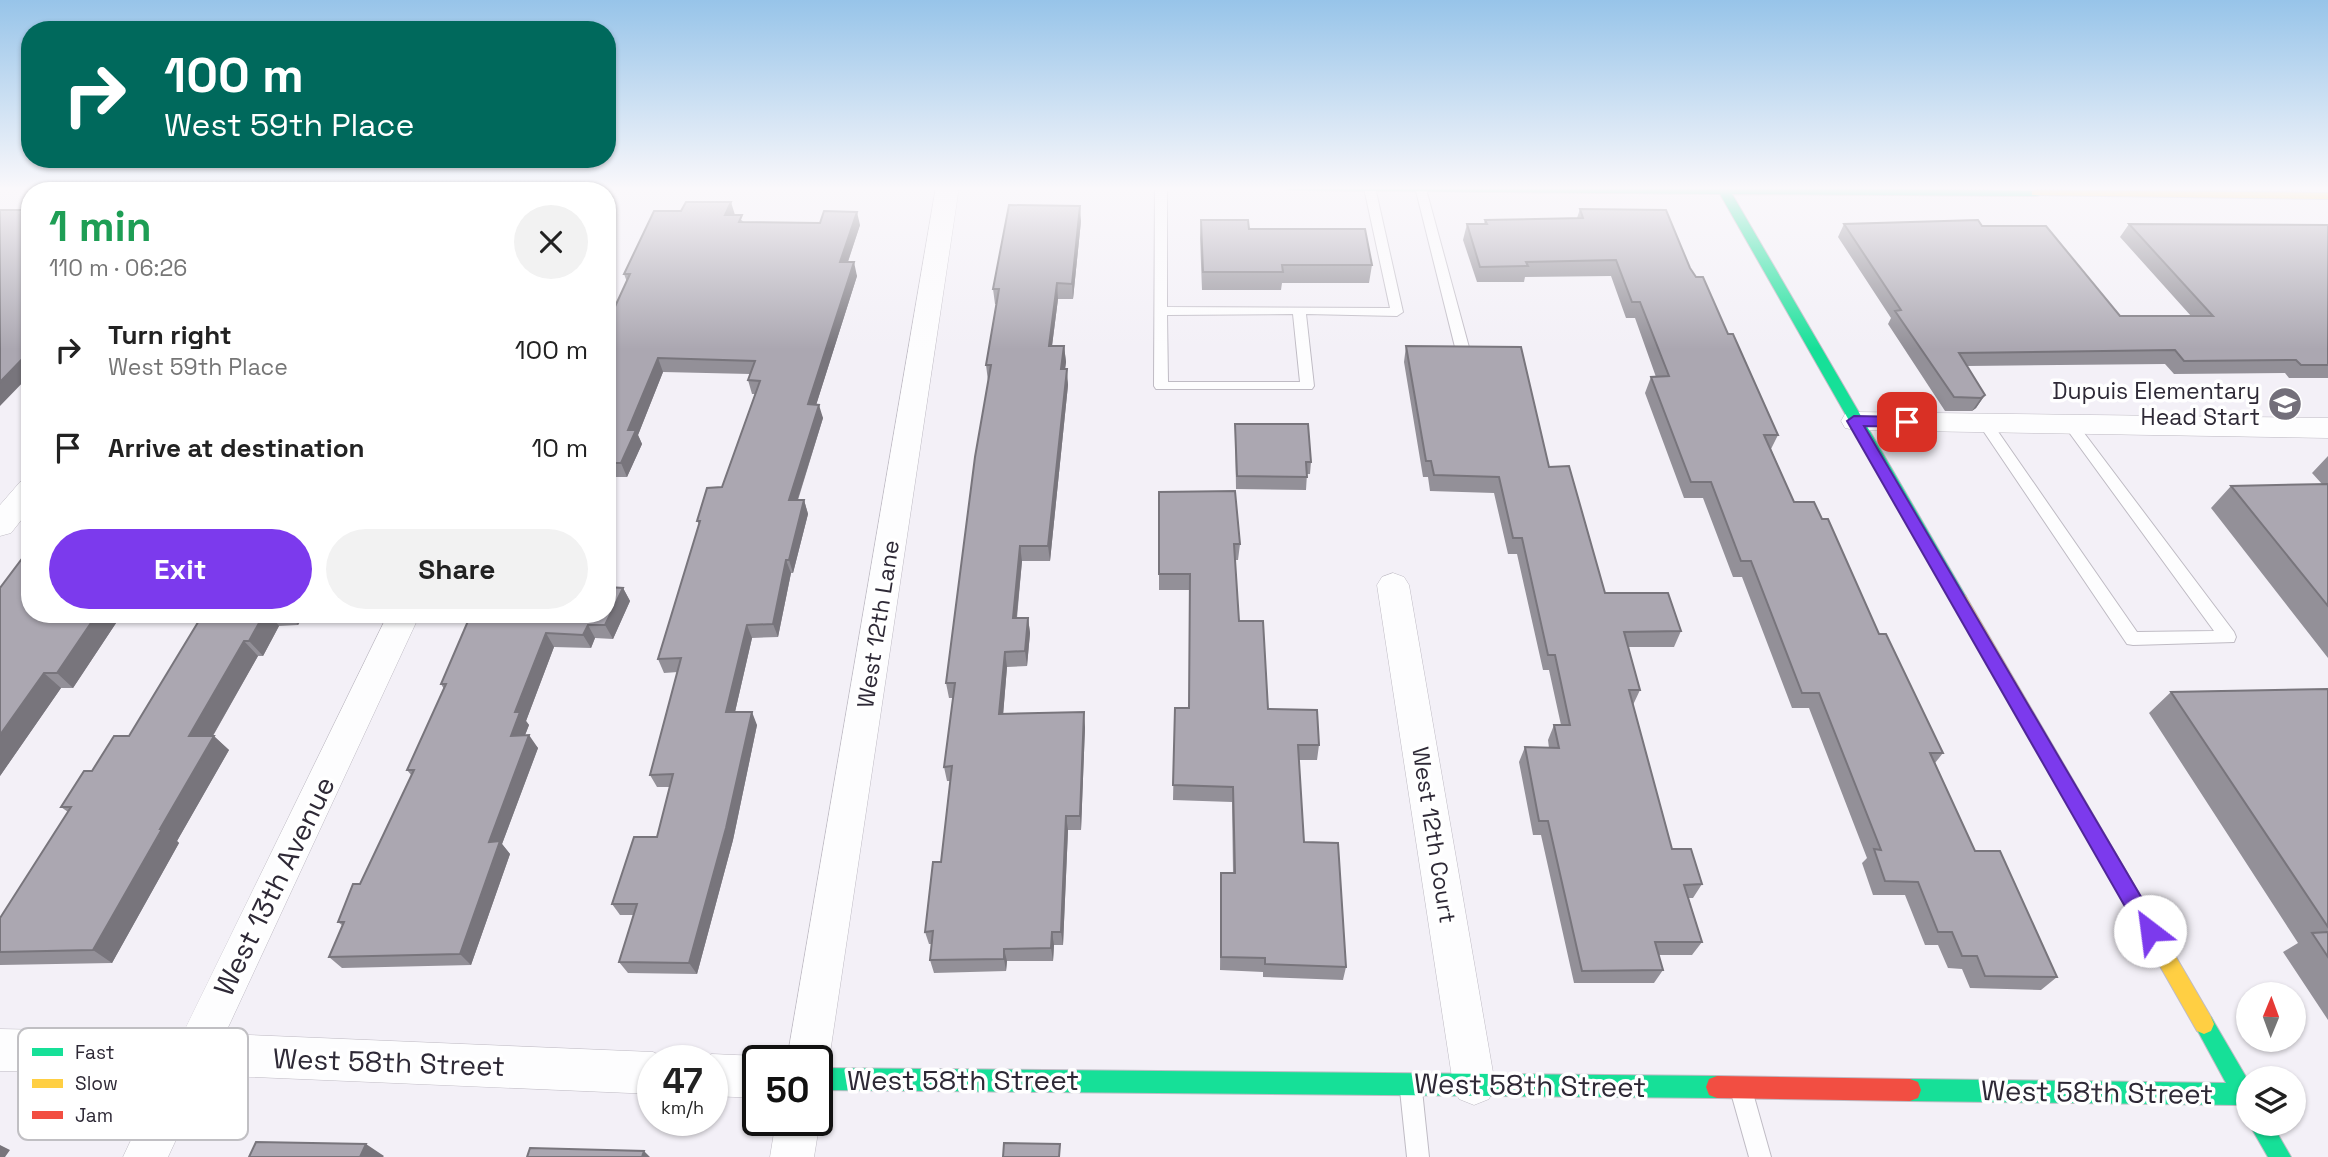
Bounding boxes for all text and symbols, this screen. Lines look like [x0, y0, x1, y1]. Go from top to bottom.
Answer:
text: 100 m [164, 44, 304, 106]
icon: right [49, 49, 140, 140]
text: West 59th Place [164, 105, 414, 145]
text: 1 min [49, 200, 152, 253]
button: close [514, 205, 588, 279]
text: 110 m · 06:26 [49, 253, 187, 283]
text: Turn right [108, 318, 232, 352]
icon: right [49, 331, 87, 369]
text: 100 m [515, 333, 588, 367]
text: West 59th Place [108, 352, 288, 382]
place label: Dupuis Elementary Head Start [2052, 376, 2260, 432]
school or university icon: Dupuis Elementary Head Start [2266, 385, 2304, 423]
pin [1877, 392, 1937, 452]
icon: arrive [1888, 403, 1926, 441]
icon: arrive [49, 429, 87, 467]
text: Arrive at destination [108, 431, 365, 465]
text: 10 m [531, 431, 588, 465]
button: Exit [49, 529, 312, 609]
button: Share [326, 529, 588, 609]
street label: West 12th Lane [850, 538, 906, 710]
street label: West 12th Court [1405, 745, 1463, 925]
street label: West 13th Avenue [205, 770, 343, 1002]
position arrow [2113, 894, 2187, 968]
north arrow [2236, 982, 2306, 1052]
map controls [2236, 982, 2306, 1136]
legend [18, 1028, 248, 1140]
text: Fast [75, 1040, 115, 1065]
street label: West 58th Street [272, 1040, 506, 1084]
speed limit sign: 50 [742, 1045, 833, 1136]
text: 47 [662, 1059, 703, 1103]
street label: West 58th Street [847, 1062, 1079, 1098]
street label: West 58th Street [1414, 1065, 1646, 1105]
button: layers [2236, 1066, 2306, 1136]
text: Slow [75, 1071, 118, 1096]
street label: West 58th Street [1981, 1072, 2213, 1112]
text: km/h [661, 1096, 704, 1119]
text: Jam [75, 1103, 113, 1128]

